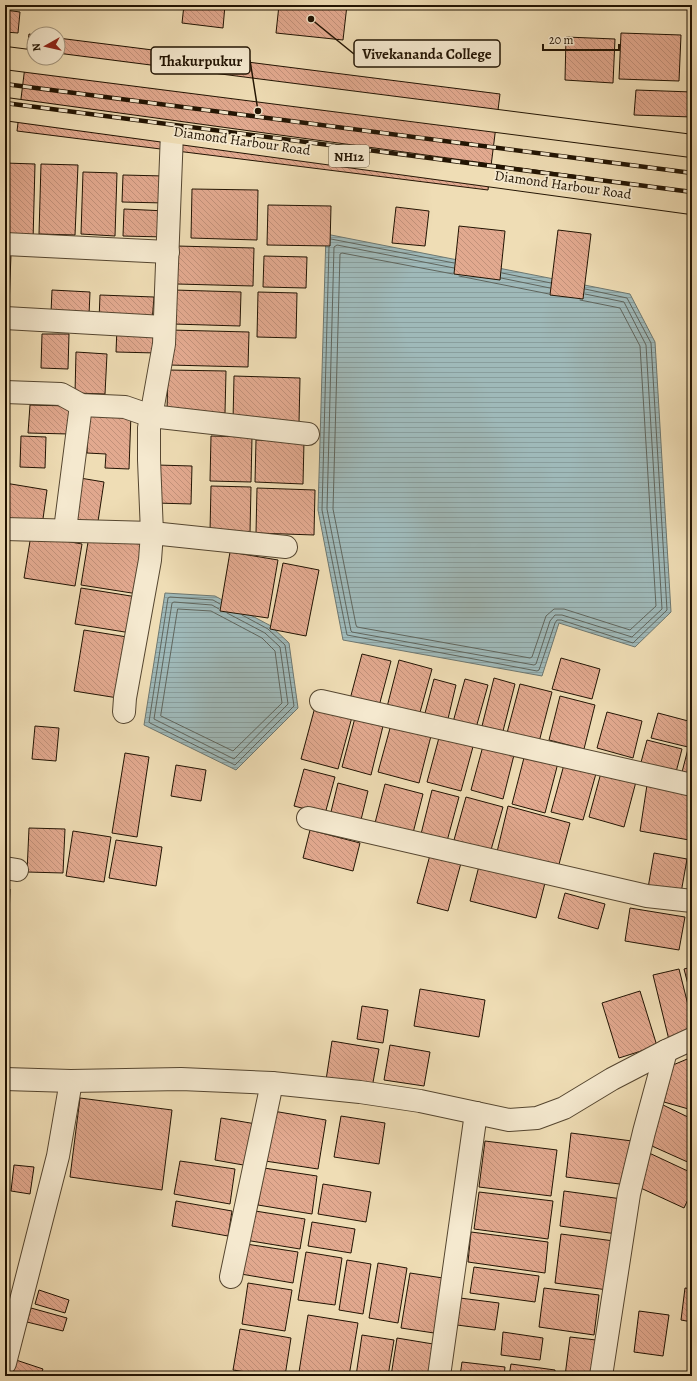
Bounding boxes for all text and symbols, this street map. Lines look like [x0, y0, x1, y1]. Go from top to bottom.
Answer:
north arrow [26, 26, 66, 66]
scale bar [543, 26, 619, 52]
text: 20 m [549, 32, 573, 48]
callout: Vivekananda College [354, 40, 500, 67]
text: N [29, 42, 45, 52]
text: Vivekananda College [361, 44, 492, 64]
callout: Thakurpukur [151, 47, 250, 74]
text: Thakurpukur [159, 51, 243, 71]
street label: Diamond Harbour Road [172, 122, 312, 160]
road number: NH12 [329, 145, 369, 167]
street label: Diamond Harbour Road [493, 166, 633, 204]

